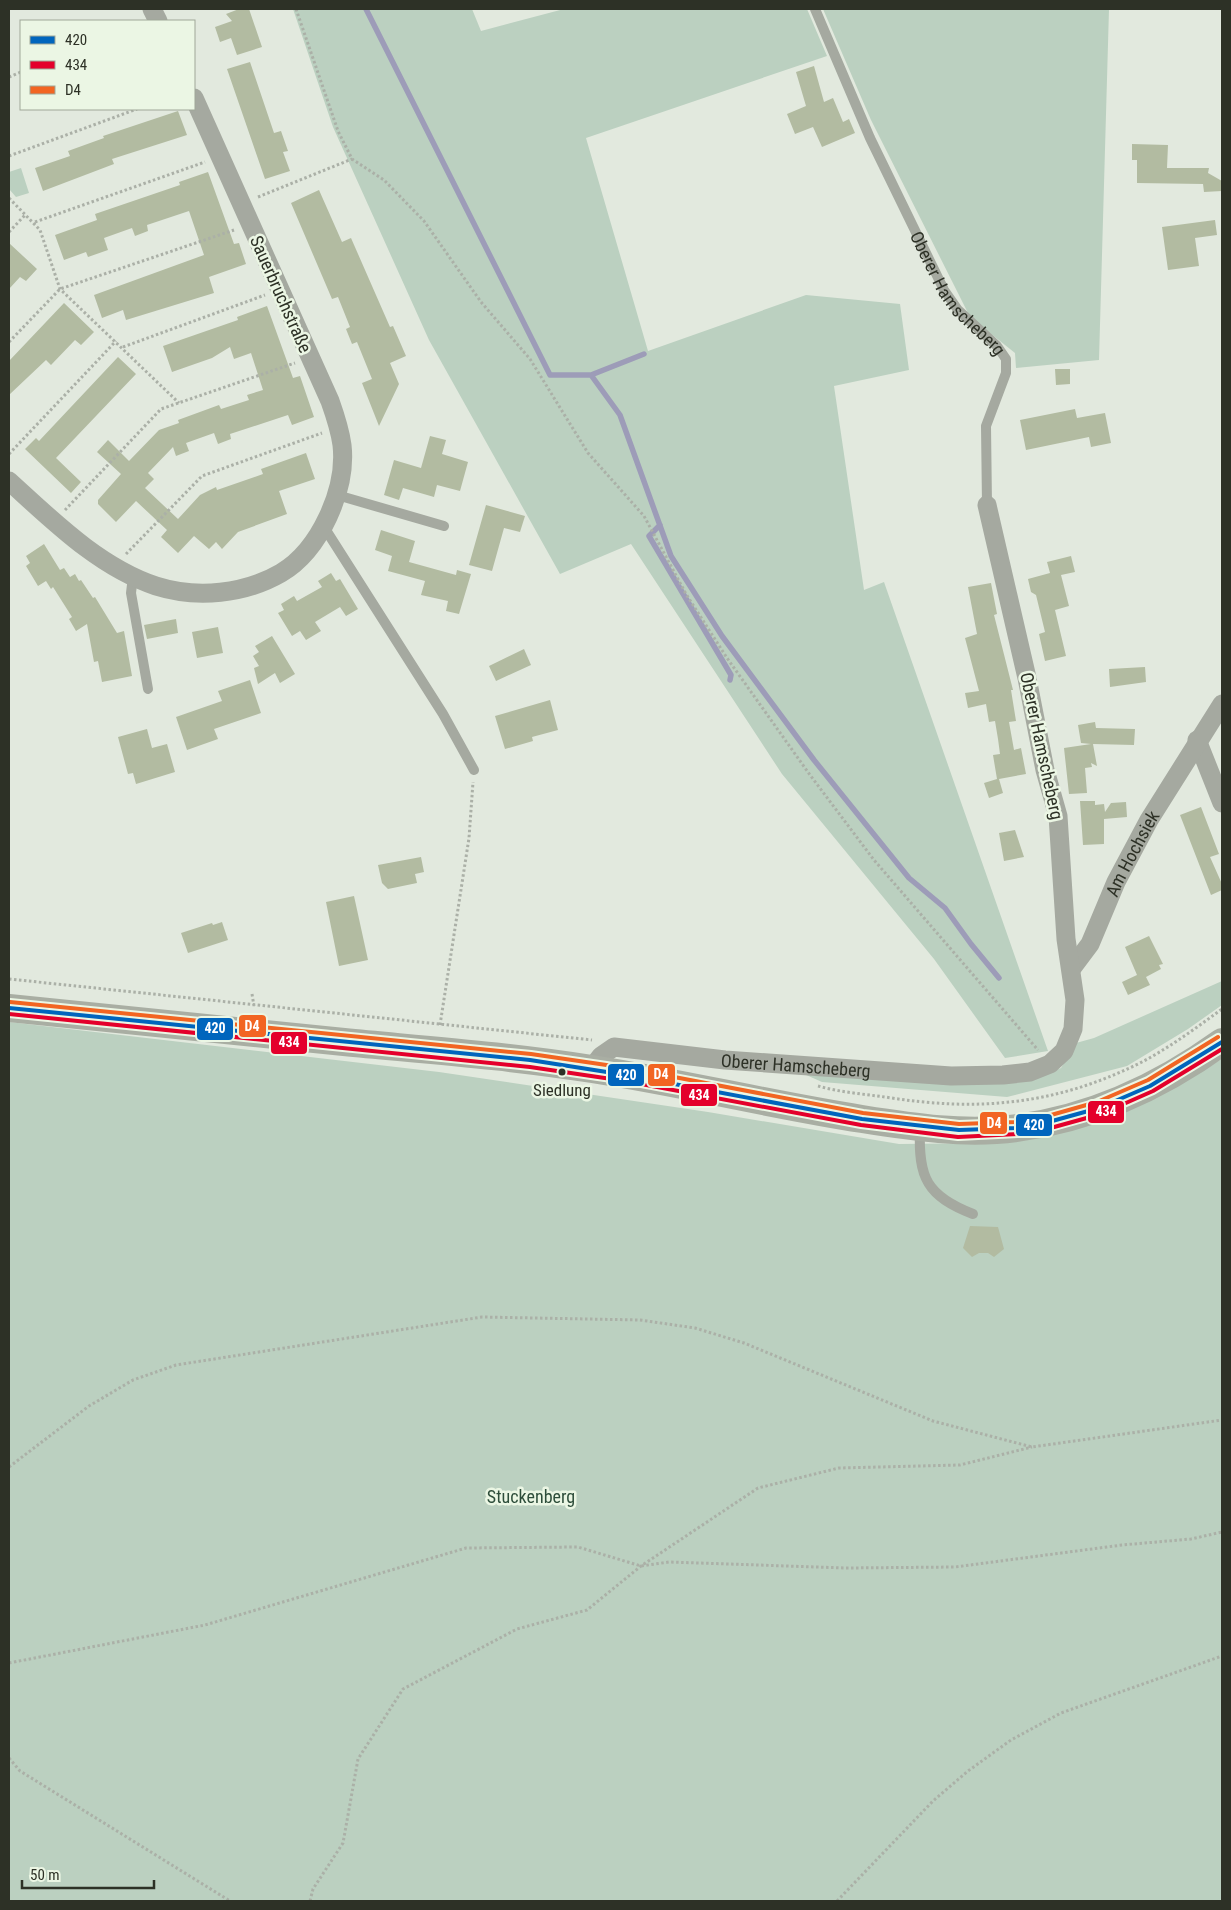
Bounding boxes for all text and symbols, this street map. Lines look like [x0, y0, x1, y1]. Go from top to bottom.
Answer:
legend [20, 20, 195, 110]
text: 420 [65, 31, 87, 49]
text: 434 [65, 56, 87, 74]
text: D4 [65, 81, 81, 99]
street label: Oberer Hamscheberg [906, 228, 1010, 359]
street label: Sauerbruchstraße [246, 232, 316, 356]
street label: Oberer Hamscheberg [1016, 670, 1068, 822]
street label: Am Hochsiek [1101, 806, 1163, 899]
line badge: D4 [238, 1014, 267, 1038]
line badge: 420 [196, 1017, 234, 1041]
text: D4 [245, 1018, 259, 1034]
text: 420 [204, 1020, 226, 1036]
line badge: 434 [270, 1031, 308, 1055]
text: 434 [278, 1034, 300, 1050]
street label: Oberer Hamscheberg [720, 1049, 871, 1081]
line badge: 420 [607, 1063, 645, 1087]
line badge: D4 [647, 1063, 676, 1087]
text: D4 [654, 1066, 668, 1082]
marker: Siedlung [557, 1067, 567, 1077]
text: 420 [615, 1067, 637, 1083]
place label: Siedlung [533, 1080, 591, 1100]
line badge: 434 [680, 1083, 718, 1107]
text: 434 [688, 1087, 710, 1103]
line badge: 434 [1087, 1100, 1125, 1124]
text: 434 [1095, 1103, 1117, 1119]
line badge: D4 [979, 1111, 1008, 1135]
line badge: 420 [1015, 1113, 1053, 1137]
text: D4 [987, 1115, 1001, 1131]
text: 420 [1023, 1117, 1045, 1133]
park label: Stuckenberg [487, 1486, 575, 1507]
scale bar [22, 1858, 155, 1890]
text: 50 m [30, 1866, 60, 1884]

